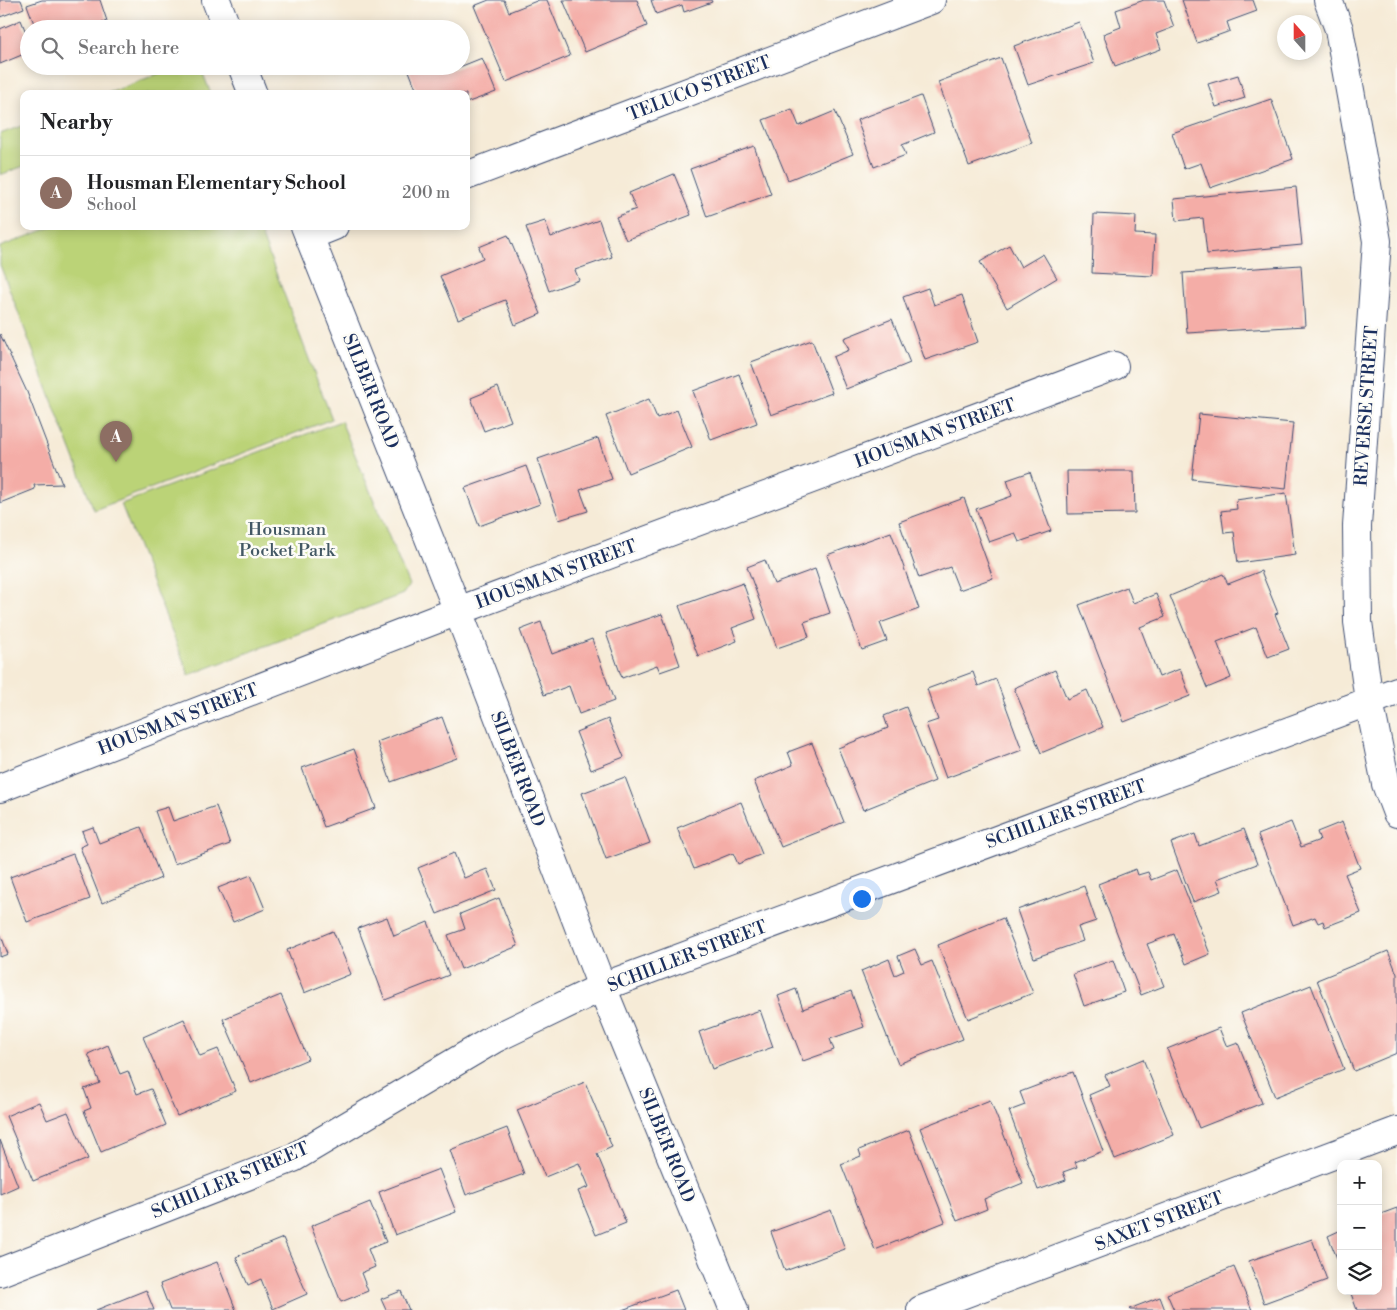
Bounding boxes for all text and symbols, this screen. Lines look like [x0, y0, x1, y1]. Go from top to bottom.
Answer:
north arrow [1277, 15, 1322, 60]
search box [20, 20, 470, 75]
icon: search [38, 34, 66, 62]
text: Search here [78, 36, 179, 60]
street label: TELUCO STREET [624, 50, 775, 126]
text: Nearby [40, 110, 113, 136]
text: Housman Elementary School [87, 171, 346, 195]
text: A [50, 183, 62, 203]
text: 200 m [402, 183, 450, 203]
text: School [87, 195, 136, 215]
street label: REVERSE STREET [1349, 325, 1384, 487]
street label: SILBER ROAD [337, 330, 404, 452]
street label: HOUSMAN STREET [851, 394, 1019, 473]
pin: A [100, 421, 132, 462]
park label: Housman Pocket Park [239, 518, 337, 562]
street label: HOUSMAN STREET [472, 535, 640, 614]
street label: HOUSMAN STREET [95, 678, 262, 761]
street label: SILBER ROAD [485, 708, 550, 830]
street label: SCHILLER STREET [983, 775, 1150, 854]
your location [849, 886, 875, 912]
street label: SCHILLER STREET [604, 915, 771, 998]
street label: SILBER ROAD [633, 1084, 700, 1206]
street label: SCHILLER STREET [148, 1137, 313, 1224]
map controls [1337, 1160, 1382, 1295]
button: + [1337, 1160, 1382, 1205]
street label: SAXET STREET [1092, 1186, 1227, 1257]
button: − [1337, 1205, 1382, 1250]
button: layers [1337, 1250, 1382, 1295]

